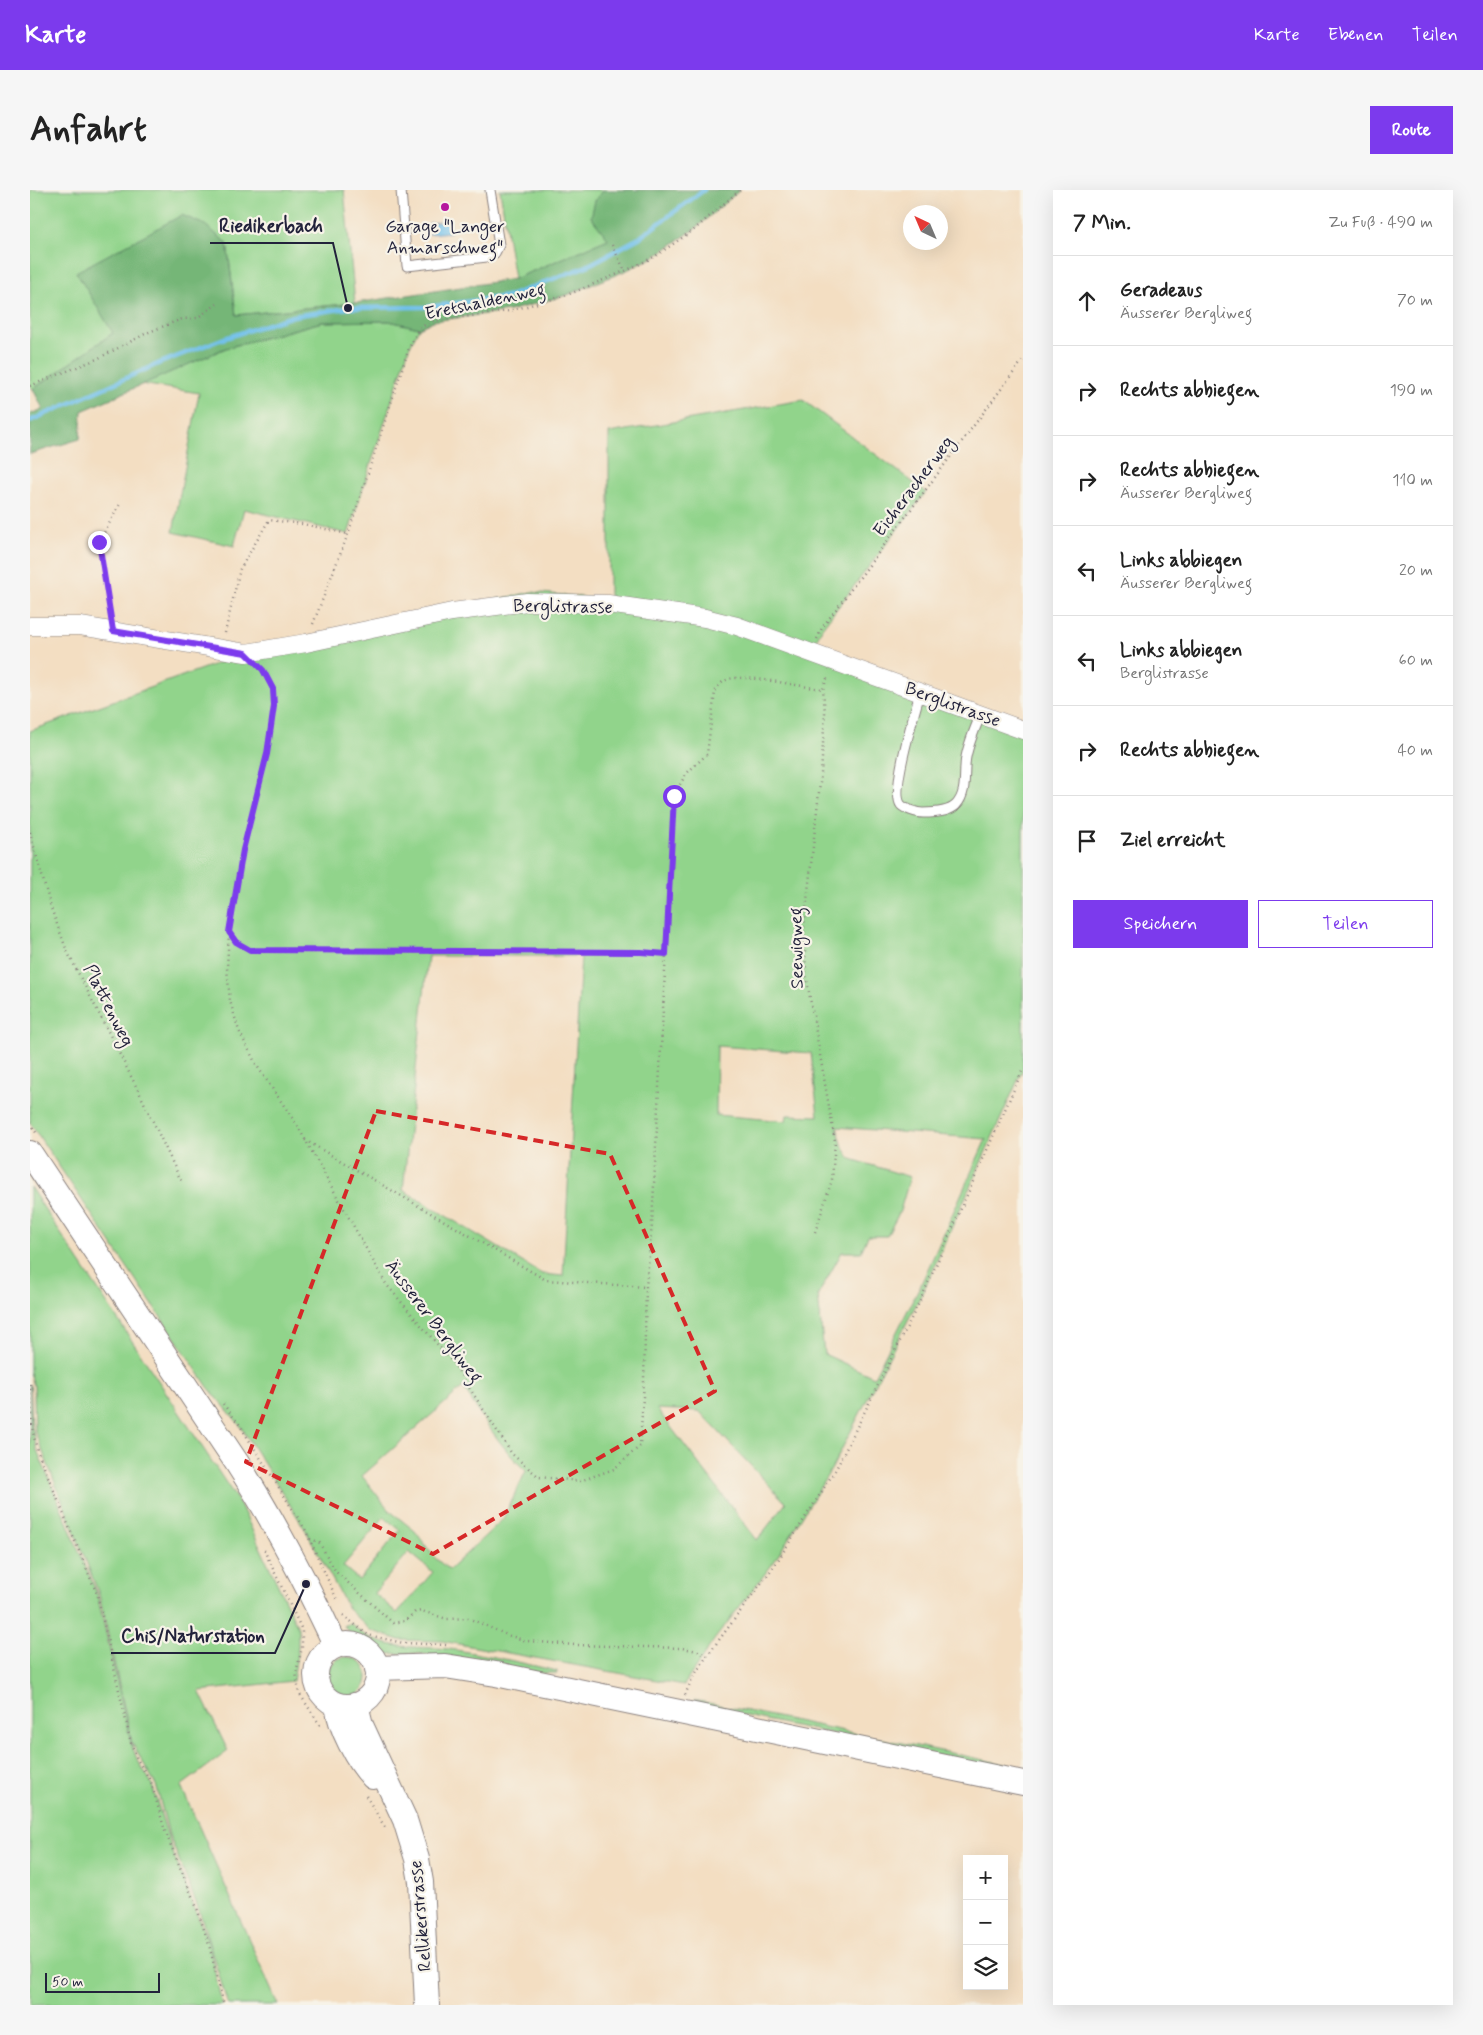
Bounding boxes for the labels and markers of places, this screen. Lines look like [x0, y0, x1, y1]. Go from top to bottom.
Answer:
marker: Garage "Langer Anmarschweg" [439, 201, 451, 213]
callout: Riedikerbach [210, 209, 333, 243]
place label: Garage "Langer Anmarschweg" [385, 215, 505, 262]
callout: Chis/Naturstation [111, 1619, 275, 1653]

